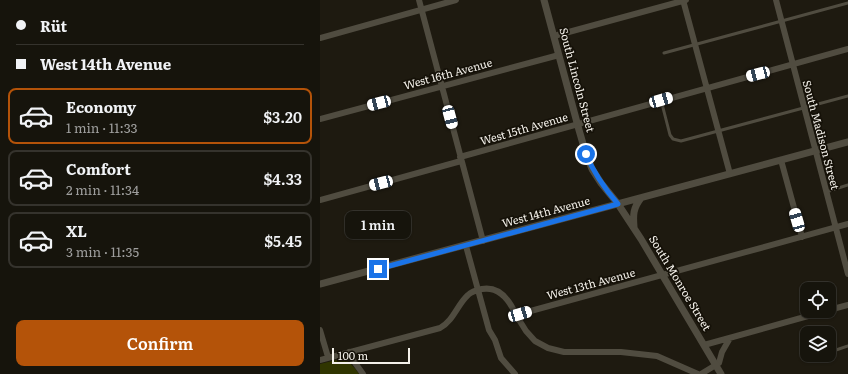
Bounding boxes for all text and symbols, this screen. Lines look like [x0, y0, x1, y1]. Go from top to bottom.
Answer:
text: Rüt [40, 14, 67, 37]
street label: South Lincoln Street [556, 26, 600, 134]
text: West 14th Avenue [40, 52, 171, 75]
street label: West 16th Avenue [402, 53, 494, 93]
car [745, 65, 771, 83]
street label: South Madison Street [800, 78, 844, 192]
car [648, 91, 674, 109]
car [366, 94, 392, 112]
text: Economy [66, 95, 136, 118]
icon: car [18, 98, 54, 134]
car [441, 104, 459, 130]
text: $3.20 [263, 105, 302, 128]
street label: West 15th Avenue [478, 108, 570, 148]
text: 1 min · 11:33 [66, 118, 137, 137]
route start [577, 145, 595, 163]
text: Comfort [66, 157, 131, 180]
icon: car [18, 160, 54, 196]
text: $4.33 [263, 167, 302, 190]
car [368, 174, 394, 192]
text: 2 min · 11:34 [66, 180, 139, 199]
street label: West 14th Avenue [500, 191, 592, 231]
car [788, 207, 806, 233]
callout: 1 min [345, 211, 411, 239]
text: 1 min [361, 215, 395, 234]
text: XL [66, 219, 87, 242]
icon: car [18, 222, 54, 258]
text: $5.45 [264, 229, 302, 252]
street label: South Monroe Street [646, 232, 716, 334]
text: 3 min · 11:35 [66, 242, 139, 261]
route end [369, 260, 387, 278]
street label: West 13th Avenue [545, 263, 637, 303]
map controls [800, 282, 836, 362]
button: locate [800, 282, 836, 318]
car [507, 305, 533, 323]
button: Confirm [16, 320, 304, 366]
button: layers [800, 326, 836, 362]
scale bar [332, 346, 410, 365]
text: 100 m [338, 347, 368, 363]

